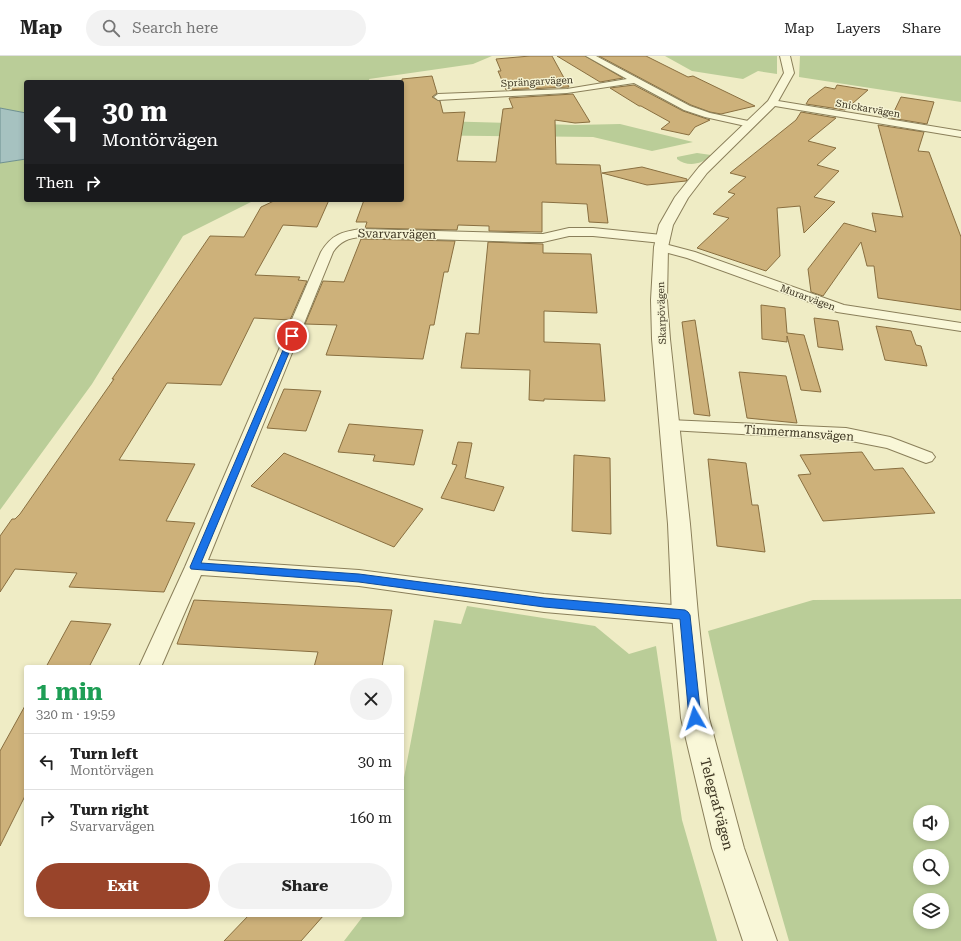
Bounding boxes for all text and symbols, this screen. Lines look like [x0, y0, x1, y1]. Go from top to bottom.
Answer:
search box [86, 10, 366, 46]
text: Map [20, 16, 62, 39]
icon: search [100, 17, 122, 39]
text: Search here [132, 19, 218, 37]
text: Map [784, 20, 814, 36]
text: Layers [836, 20, 880, 36]
text: Share [902, 20, 941, 36]
street label: Sprängarvägen [501, 74, 574, 89]
text: 30 m [102, 95, 167, 128]
icon: left [36, 96, 88, 148]
street label: Snickarvägen [835, 97, 902, 120]
text: Montörvägen [102, 129, 218, 150]
icon: right [82, 172, 104, 194]
text: Then [36, 174, 74, 192]
street label: Svarvarvägen [358, 226, 436, 242]
street label: Skarpövägen [655, 281, 668, 344]
street label: Murarvägen [779, 282, 837, 313]
pin [275, 319, 309, 353]
icon: arrive [281, 325, 303, 347]
street label: Timmermansvägen [744, 422, 855, 444]
text: 1 min [36, 678, 103, 706]
button: close [350, 678, 392, 720]
position arrow [674, 697, 716, 739]
text: 320 m · 19:59 [36, 707, 115, 722]
text: Turn left [70, 745, 138, 763]
icon: left [36, 751, 58, 773]
text: 30 m [358, 753, 392, 771]
street label: Telegrafvägen [697, 756, 737, 852]
text: Montörvägen [70, 763, 154, 778]
text: Turn right [70, 801, 149, 819]
map controls [913, 805, 949, 929]
button: sound [913, 805, 949, 841]
icon: right [36, 807, 58, 829]
text: 160 m [349, 809, 392, 827]
text: Svarvarvägen [70, 819, 155, 834]
button: search [913, 849, 949, 885]
button: Exit [36, 863, 210, 909]
button: Share [218, 863, 392, 909]
button: layers [913, 893, 949, 929]

